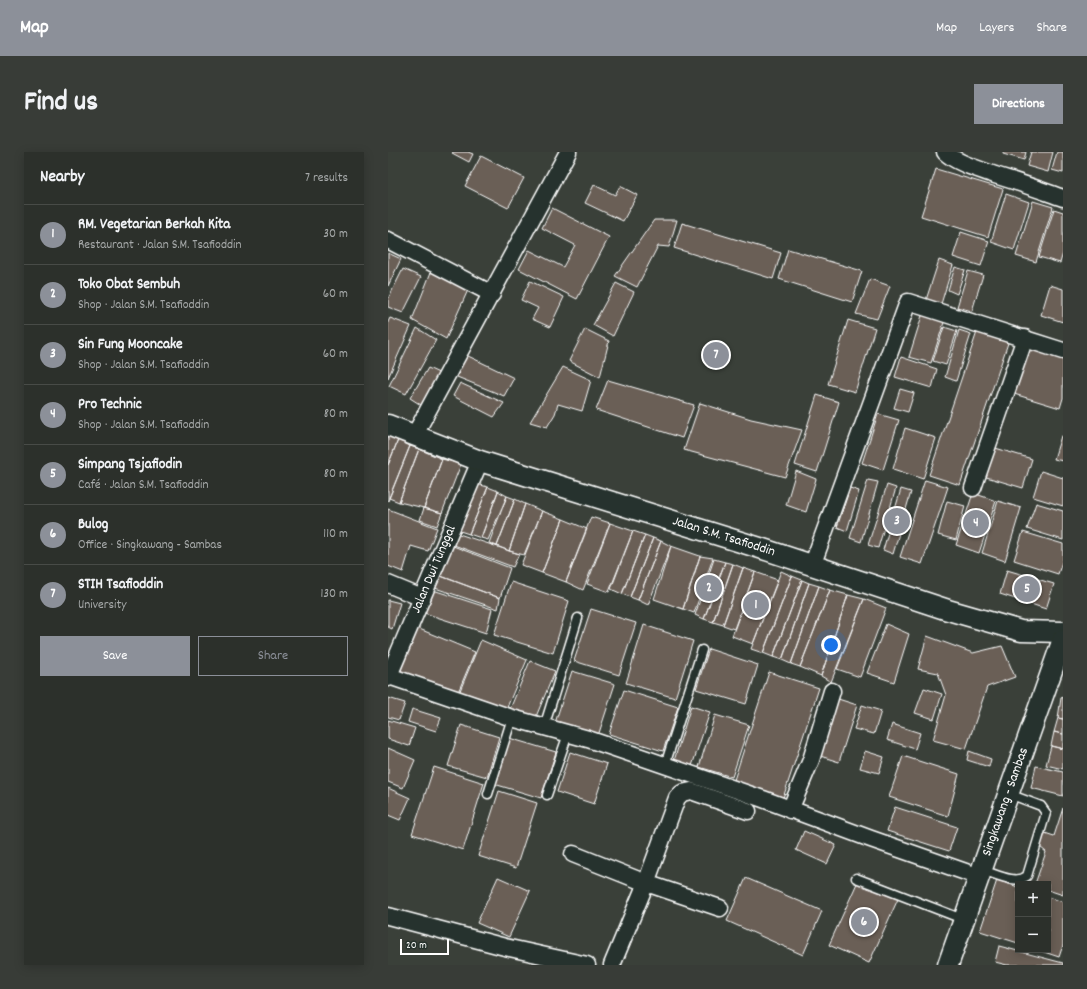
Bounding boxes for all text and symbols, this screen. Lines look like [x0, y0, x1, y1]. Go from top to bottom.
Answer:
text: Map [20, 15, 49, 42]
text: Map [936, 18, 957, 38]
text: Layers [979, 18, 1014, 38]
text: Share [1036, 18, 1067, 38]
text: Find us [24, 84, 98, 124]
button: Directions [974, 84, 1063, 124]
text: Nearby [40, 166, 84, 190]
text: 7 results [305, 169, 348, 188]
text: RM. Vegetarian Berkah Kita [78, 214, 230, 236]
text: 1 [52, 225, 54, 244]
text: 30 m [323, 225, 348, 244]
text: Restaurant · Jalan S.M. Tsafioddin [78, 236, 241, 255]
text: Toko Obat Sembuh [78, 274, 180, 296]
text: 2 [50, 285, 56, 304]
text: 60 m [323, 285, 348, 304]
text: Shop · Jalan S.M. Tsafioddin [78, 296, 209, 315]
text: Sin Fung Mooncake [78, 334, 183, 356]
pin: 7 [703, 340, 729, 370]
text: 3 [50, 345, 56, 364]
text: 60 m [323, 345, 348, 364]
text: Shop · Jalan S.M. Tsafioddin [78, 356, 209, 375]
text: Pro Technic [78, 394, 142, 416]
text: 4 [50, 405, 56, 424]
text: 80 m [324, 405, 348, 424]
text: Shop · Jalan S.M. Tsafioddin [78, 416, 209, 435]
text: Simpang Tsjafiodin [78, 454, 182, 476]
text: 5 [50, 465, 56, 484]
text: 80 m [324, 465, 348, 484]
text: Café · Jalan S.M. Tsafioddin [78, 476, 208, 495]
pin: 3 [884, 506, 910, 536]
pin: 4 [963, 508, 989, 538]
street label: Jalan S.M. Tsafioddin [670, 511, 778, 562]
text: Bulog [78, 514, 108, 536]
street label: Jalan Dwi Tunggal [407, 522, 462, 616]
text: 6 [50, 525, 56, 544]
text: 110 m [323, 525, 348, 544]
text: Office · Singkawang - Sambas [78, 536, 222, 555]
pin: 2 [696, 573, 722, 603]
text: STIH Tsafioddin [78, 574, 163, 596]
pin: 5 [1014, 574, 1040, 604]
text: 7 [51, 585, 55, 604]
text: 130 m [320, 585, 348, 604]
pin: 1 [743, 590, 769, 620]
text: University [78, 596, 127, 615]
your location [821, 635, 841, 655]
button: Save [40, 636, 190, 676]
button: Share [198, 636, 348, 676]
street label: Singkawang - Sambas [977, 745, 1034, 859]
map controls [1015, 881, 1051, 953]
button: + [1015, 881, 1051, 917]
pin: 6 [851, 907, 877, 937]
button: − [1015, 917, 1051, 953]
scale bar [400, 937, 449, 956]
text: 20 m [406, 938, 427, 954]

